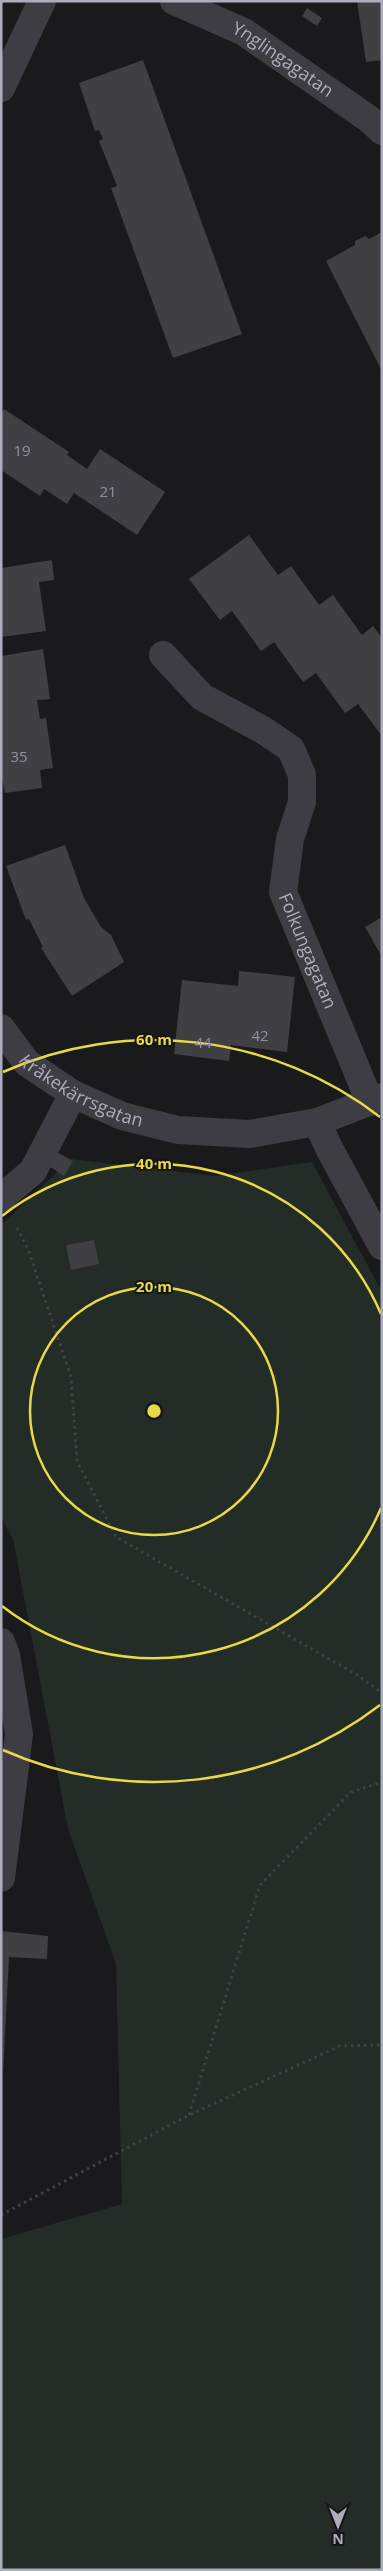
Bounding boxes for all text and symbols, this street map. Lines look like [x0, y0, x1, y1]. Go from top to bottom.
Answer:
street label: Ynglingagatan [229, 15, 339, 102]
house number: 19 [13, 440, 31, 460]
house number: 21 [99, 481, 117, 501]
house number: 35 [10, 746, 28, 766]
street label: Folkungagatan [274, 889, 343, 1012]
house number: 42 [251, 1025, 269, 1045]
text: 60 m [136, 1029, 172, 1049]
house number: 44 [194, 1032, 212, 1052]
street label: Kråkekärrsgatan [14, 1049, 146, 1132]
text: 40 m [136, 1153, 172, 1173]
text: 20 m [136, 1276, 172, 1296]
centre of rings [145, 1402, 163, 1420]
north arrow [313, 2501, 363, 2551]
text: N [332, 2530, 344, 2549]

